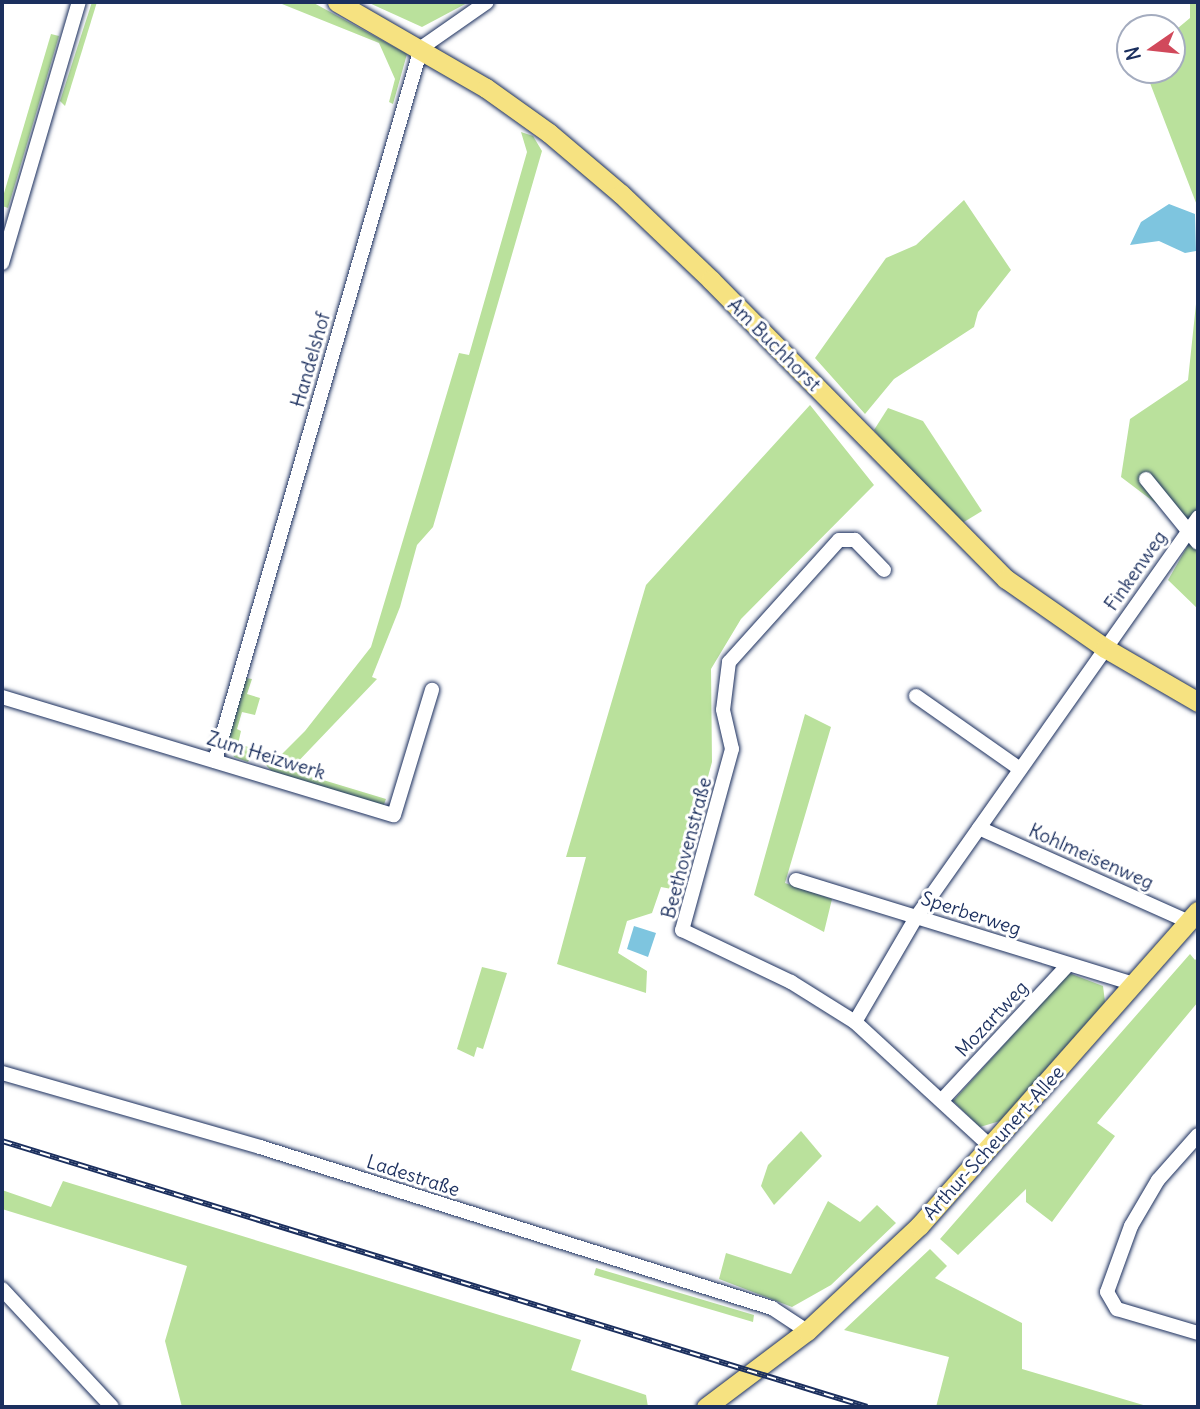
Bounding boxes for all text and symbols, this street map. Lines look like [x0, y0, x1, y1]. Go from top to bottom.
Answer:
north arrow [1116, 14, 1186, 84]
text: N [1119, 44, 1146, 63]
street label: Am Buchhorst [723, 294, 825, 396]
street label: Handelshof [287, 310, 335, 410]
street label: Finkenweg [1100, 527, 1172, 615]
street label: Zum Heizwerk [204, 727, 328, 785]
street label: Beethovenstraße [657, 775, 717, 921]
street label: Kohlmeisenweg [1025, 819, 1157, 895]
street label: Sperberweg [918, 887, 1024, 941]
street label: Mozartweg [951, 976, 1033, 1062]
street label: Arthur-Scheunert-Allee [919, 1061, 1069, 1225]
street label: Ladestraße [364, 1150, 462, 1202]

